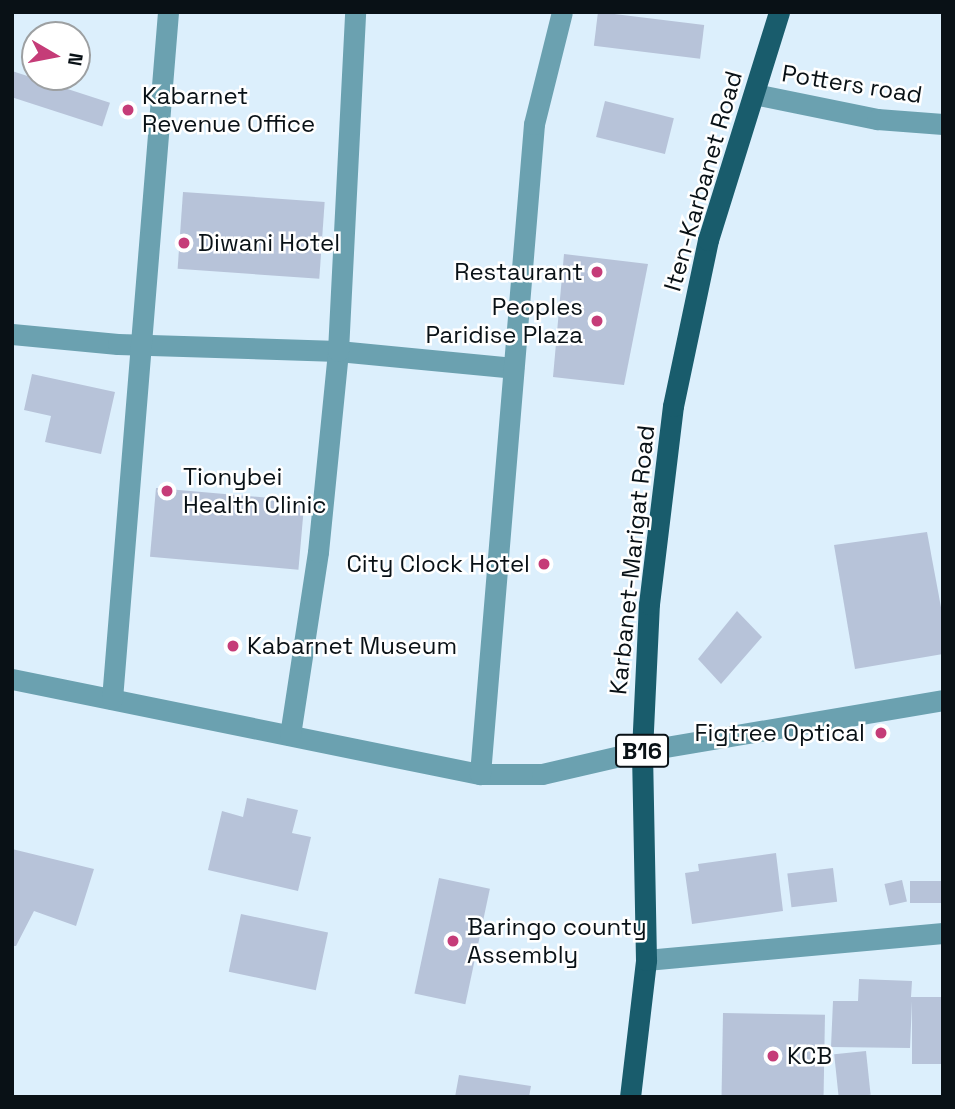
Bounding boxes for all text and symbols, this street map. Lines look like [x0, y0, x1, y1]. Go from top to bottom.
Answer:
north arrow [21, 21, 91, 91]
text: N [62, 51, 89, 68]
street label: Potters road [780, 59, 924, 109]
street label: Iten-Karbanet Road [658, 68, 748, 294]
place label: Kabarnet Revenue Office [142, 82, 315, 138]
marker: Kabarnet Revenue Office [120, 102, 136, 118]
place label: Diwani Hotel [198, 229, 340, 257]
marker: Diwani Hotel [176, 235, 192, 251]
place label: Restaurant [454, 258, 583, 286]
marker: Restaurant [589, 264, 605, 280]
place label: Peoples Paridise Plaza [425, 293, 583, 349]
marker: Peoples Paridise Plaza [589, 313, 605, 329]
street label: Karbanet-Marigat Road [604, 424, 660, 696]
place label: Tionybei Health Clinic [183, 463, 327, 519]
marker: Tionybei Health Clinic [157, 481, 177, 501]
place label: City Clock Hotel [346, 550, 530, 578]
marker: City Clock Hotel [536, 556, 552, 572]
place label: Kabarnet Museum [247, 632, 457, 660]
marker: Kabarnet Museum [225, 638, 241, 654]
place label: Figtree Optical [695, 719, 865, 747]
marker: Figtree Optical [871, 723, 891, 743]
road number: B16 [614, 732, 670, 771]
place label: Baringo county Assembly [467, 913, 647, 969]
marker: Baringo county Assembly [445, 933, 461, 949]
place label: KCB [787, 1042, 832, 1070]
marker: KCB [765, 1048, 781, 1064]

